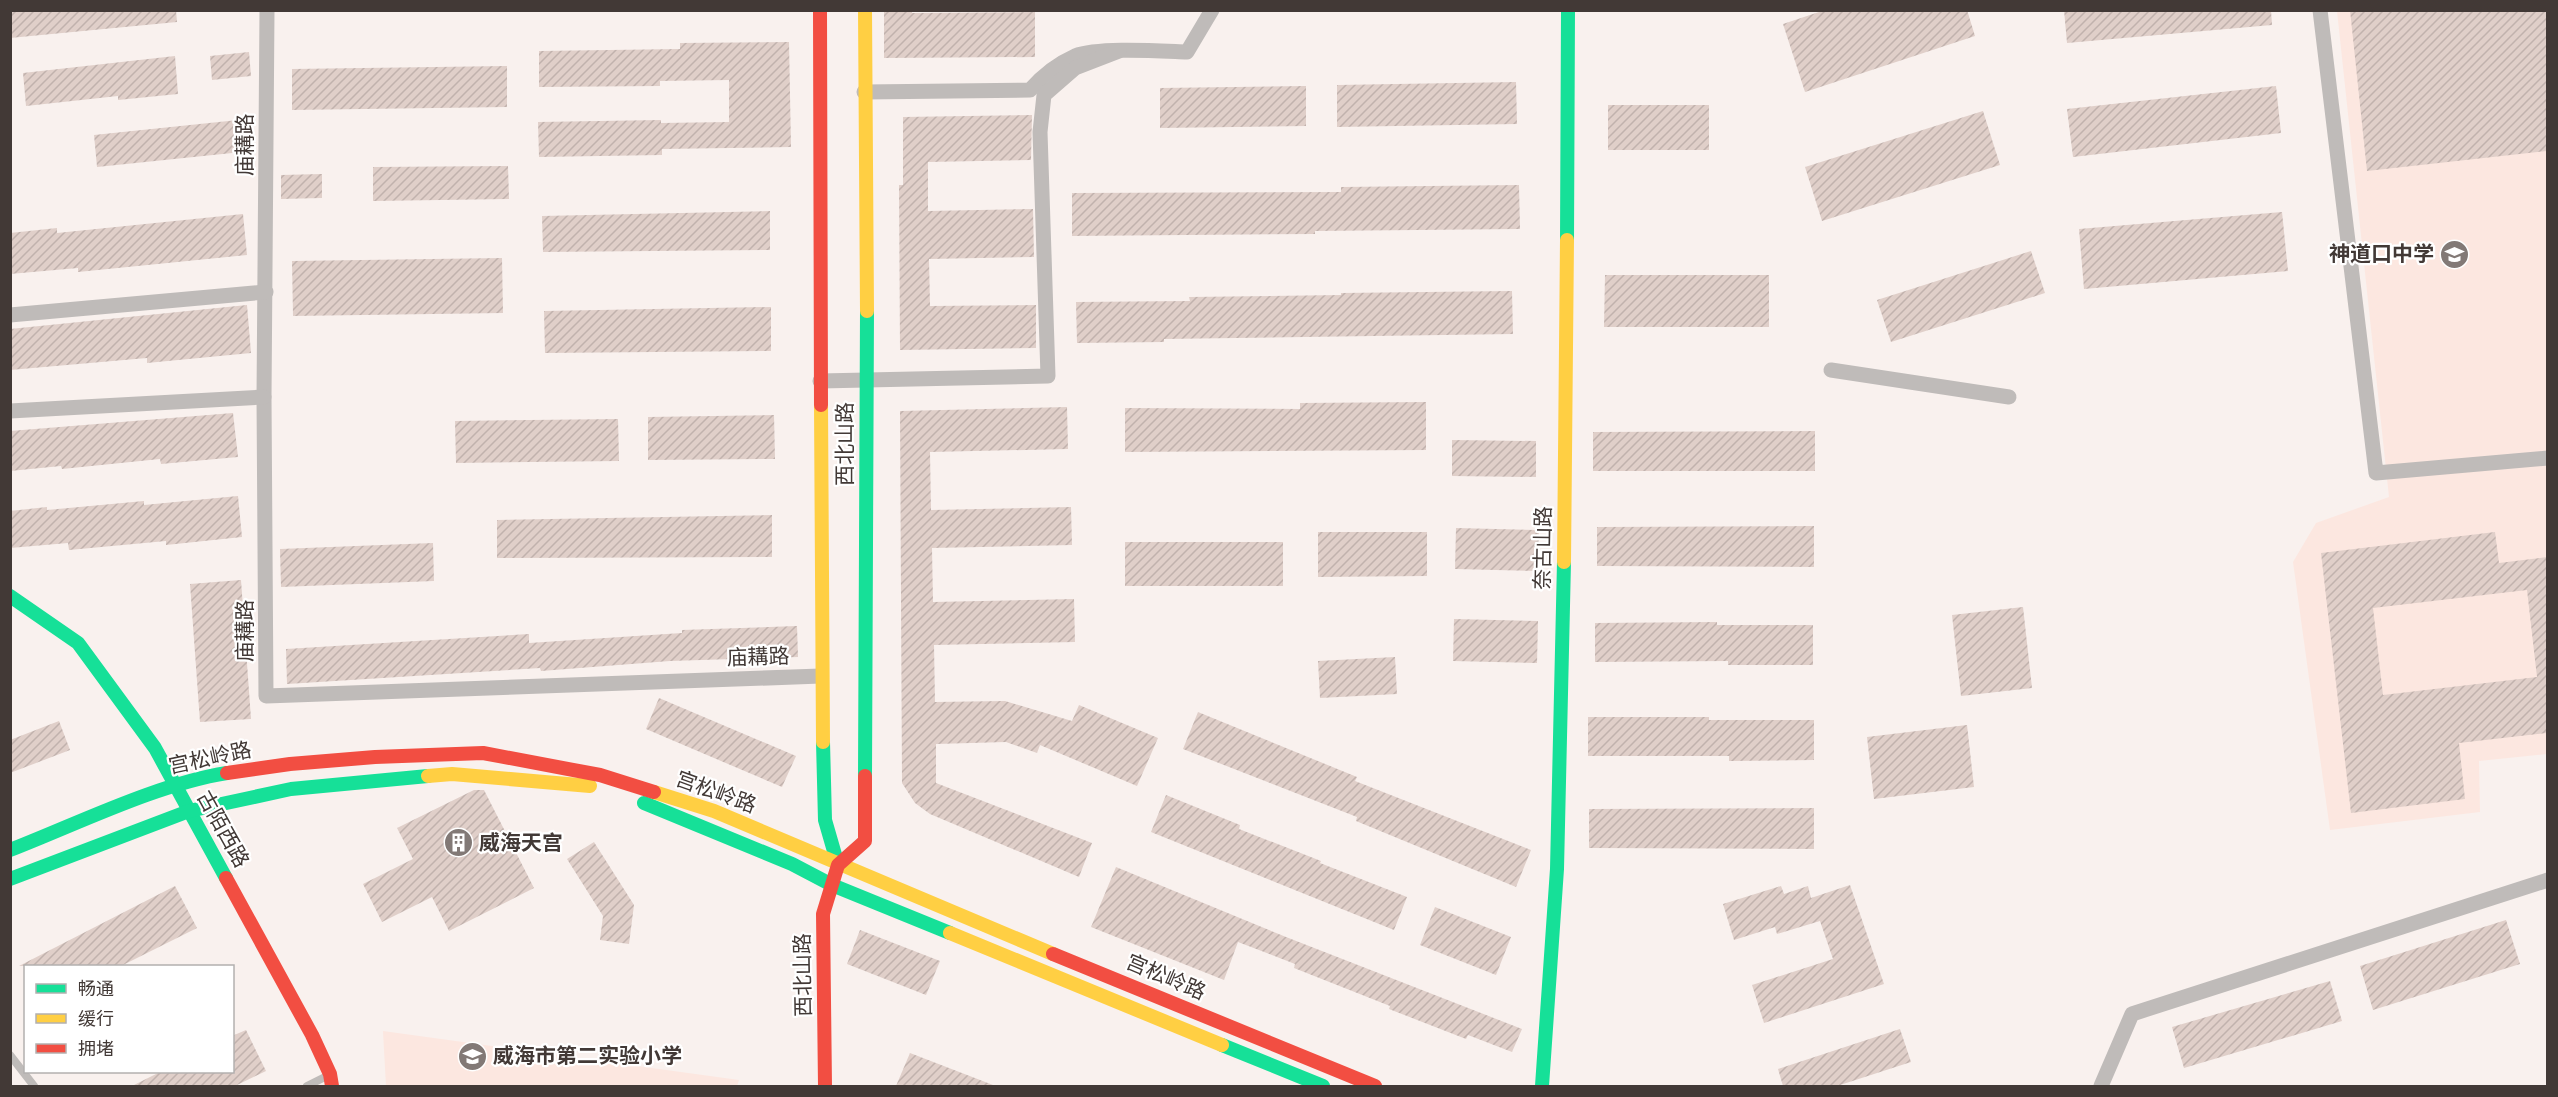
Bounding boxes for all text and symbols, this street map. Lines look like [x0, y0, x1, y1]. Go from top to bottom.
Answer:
street label: 庙耩路 [231, 114, 257, 177]
school or university icon: 神道口中学 [2439, 238, 2471, 270]
place label: 神道口中学 [2329, 240, 2434, 266]
street label: 西北山路 [831, 402, 857, 486]
street label: 奈古山路 [1528, 506, 1556, 590]
street label: 庙耩路 [231, 600, 257, 663]
street label: 庙耩路 [726, 642, 790, 670]
street label: 宫松岭路 [166, 736, 254, 778]
street label: 宫松岭路 [672, 764, 760, 818]
street label: 古陌西路 [192, 785, 256, 872]
building icon: 威海天宫 [442, 827, 474, 859]
place label: 威海天宫 [479, 829, 563, 855]
street label: 西北山路 [788, 933, 816, 1017]
street label: 宫松岭路 [1123, 948, 1210, 1004]
legend [24, 965, 234, 1073]
text: 畅通 [78, 977, 114, 1000]
text: 缓行 [78, 1007, 114, 1030]
text: 拥堵 [78, 1037, 114, 1060]
school or university icon: 威海市第二实验小学 [456, 1040, 488, 1072]
place label: 威海市第二实验小学 [493, 1042, 682, 1068]

